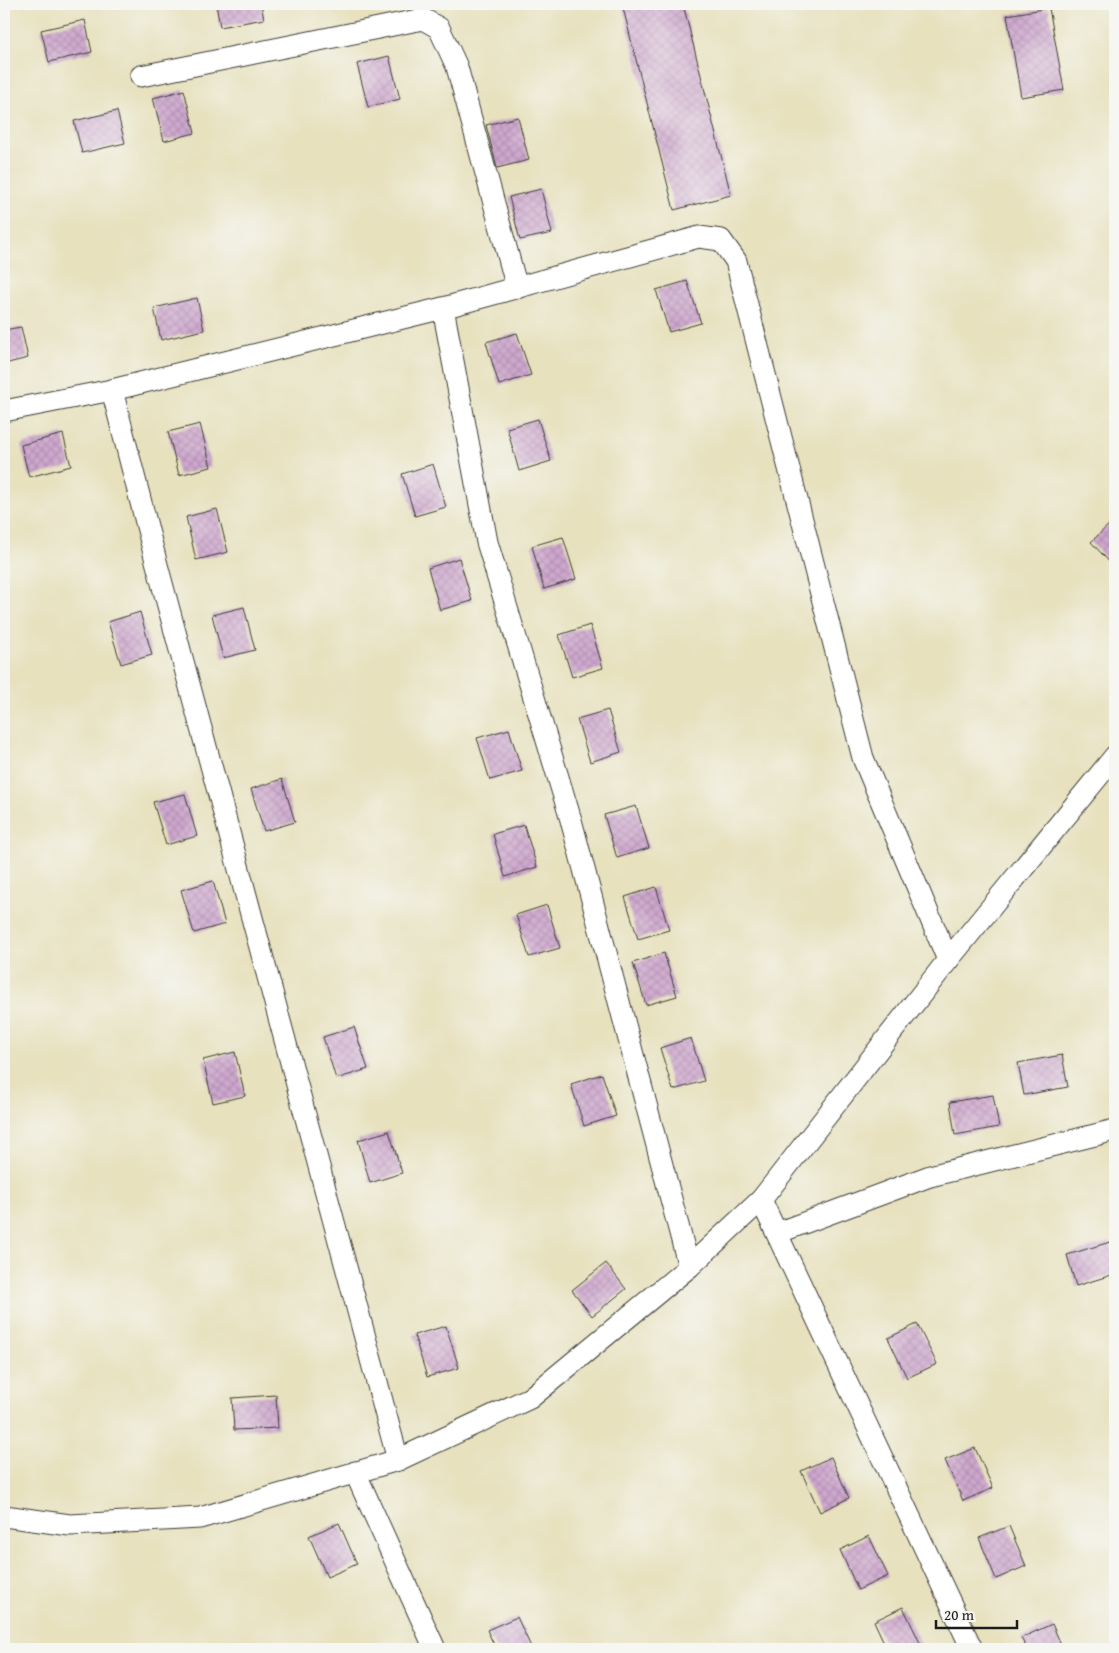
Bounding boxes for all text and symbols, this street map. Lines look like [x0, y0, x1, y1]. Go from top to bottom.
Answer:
scale bar [936, 1598, 1018, 1630]
text: 20 m [944, 1604, 975, 1625]

